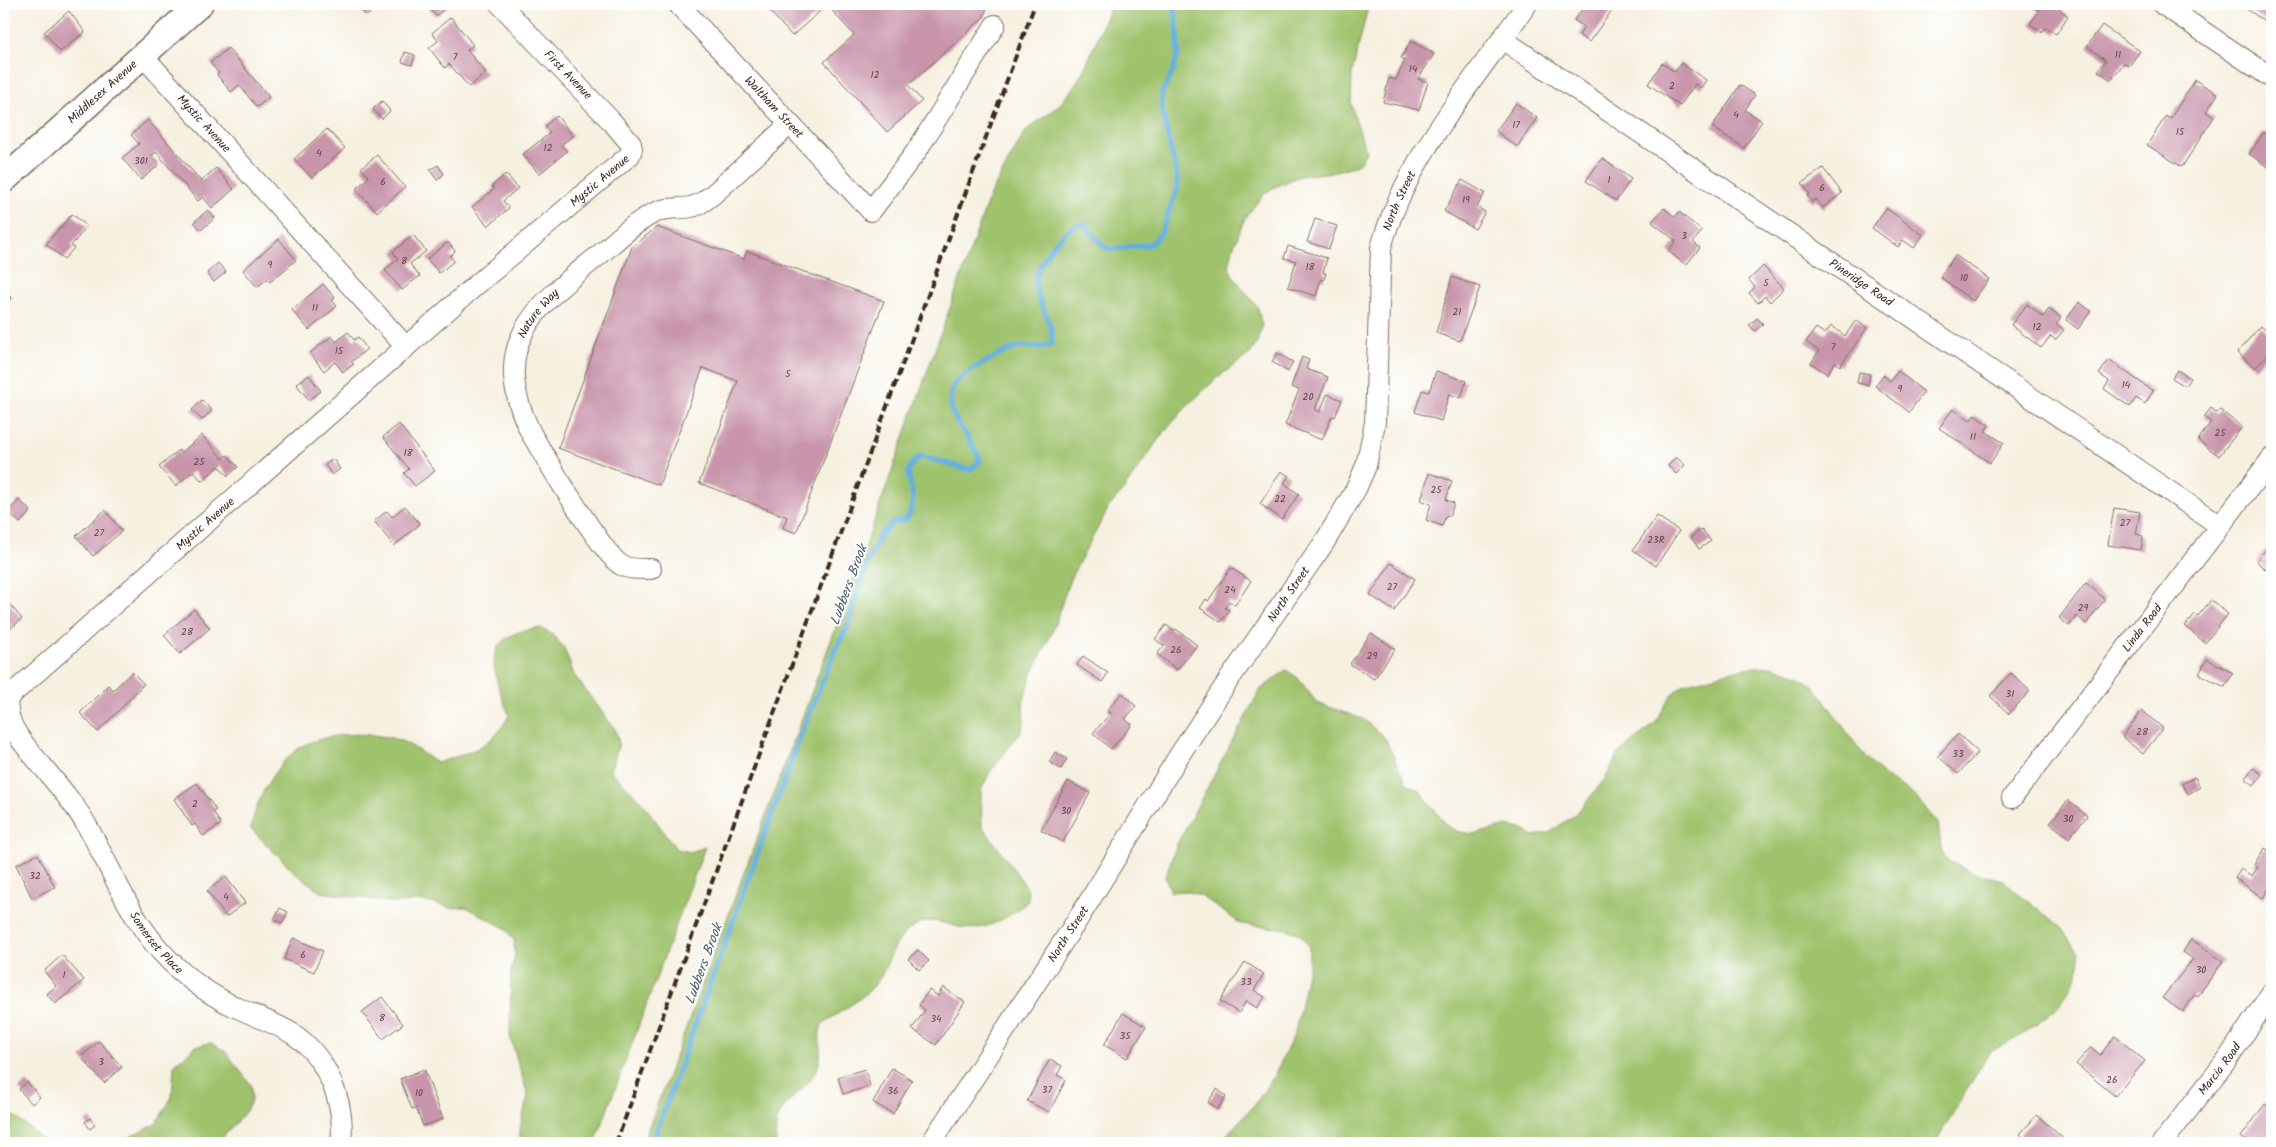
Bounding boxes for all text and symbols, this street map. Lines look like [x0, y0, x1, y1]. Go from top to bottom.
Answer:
street label: First Avenue [539, 46, 597, 105]
house number: 11 [2115, 47, 2121, 63]
house number: 7 [453, 49, 458, 65]
street label: Middlesex Avenue [63, 55, 142, 128]
house number: 14 [1409, 61, 1418, 77]
house number: 12 [871, 67, 880, 83]
street label: Waltham Street [740, 72, 808, 143]
house number: 2 [1669, 78, 1675, 94]
street label: Mystic Avenue [172, 90, 236, 158]
house number: 4 [1733, 107, 1739, 123]
house number: 17 [1512, 117, 1520, 133]
house number: 15 [2176, 124, 2185, 140]
house number: 12 [544, 140, 553, 156]
house number: 4 [316, 145, 322, 161]
street label: Mystic Avenue [566, 149, 634, 212]
house number: 301 [134, 153, 148, 169]
street label: North Street [1377, 167, 1421, 233]
house number: 1 [1607, 172, 1611, 188]
house number: 6 [380, 174, 386, 190]
house number: 6 [1819, 180, 1825, 196]
house number: 19 [1462, 192, 1470, 208]
house number: 3 [1681, 228, 1687, 244]
house number: 8 [401, 253, 408, 269]
street label: Pineridge Road [1825, 254, 1898, 312]
house number: 9 [268, 257, 273, 273]
house number: 18 [1305, 259, 1316, 275]
house number: 10 [1960, 270, 1968, 286]
house number: 5 [1763, 275, 1769, 291]
street label: Nature Way [512, 284, 563, 341]
house number: 11 [312, 300, 318, 316]
house number: 21 [1453, 304, 1461, 320]
house number: 12 [2033, 319, 2042, 335]
house number: 7 [1831, 339, 1836, 355]
house number: 15 [335, 343, 344, 359]
house number: 5 [785, 366, 791, 382]
house number: 14 [2122, 377, 2131, 393]
house number: 9 [1898, 381, 1903, 397]
house number: 20 [1303, 389, 1313, 405]
house number: 25 [2214, 425, 2226, 441]
house number: 11 [1970, 429, 1976, 445]
house number: 18 [403, 445, 414, 461]
house number: 25 [193, 454, 205, 470]
house number: 25 [1430, 482, 1442, 498]
house number: 22 [1274, 491, 1286, 507]
street label: Mystic Avenue [171, 492, 239, 555]
house number: 27 [2120, 515, 2131, 531]
house number: 27 [94, 525, 105, 541]
house number: 23R [1647, 532, 1665, 548]
water label: Lubbers Brook [824, 539, 875, 628]
street label: North Street [1262, 562, 1315, 626]
house number: 27 [1387, 579, 1398, 595]
house number: 24 [1224, 582, 1236, 598]
street label: Linda Road [2117, 599, 2167, 656]
house number: 29 [2078, 600, 2088, 616]
house number: 28 [181, 624, 194, 640]
house number: 26 [1170, 642, 1182, 658]
house number: 29 [1367, 648, 1377, 664]
house number: 31 [2006, 686, 2014, 702]
house number: 28 [2136, 724, 2149, 740]
house number: 33 [1952, 746, 1964, 762]
house number: 2 [192, 796, 198, 812]
house number: 30 [1061, 803, 1071, 819]
house number: 30 [2063, 811, 2073, 827]
house number: 32 [29, 868, 41, 884]
house number: 4 [223, 889, 229, 905]
street label: North Street [1043, 902, 1094, 966]
street label: Somerset Place [125, 908, 188, 979]
water label: Lubbers Brook [679, 918, 730, 1007]
house number: 6 [300, 947, 306, 963]
house number: 30 [2196, 962, 2206, 978]
house number: 1 [62, 967, 66, 983]
house number: 33 [1240, 974, 1252, 990]
house number: 8 [379, 1010, 386, 1026]
house number: 34 [930, 1011, 942, 1027]
house number: 35 [1119, 1028, 1131, 1044]
street label: Marcia Road [2193, 1038, 2246, 1099]
house number: 3 [98, 1054, 104, 1070]
house number: 26 [2106, 1072, 2118, 1088]
house number: 37 [1042, 1082, 1053, 1098]
house number: 36 [887, 1083, 899, 1099]
house number: 10 [415, 1085, 423, 1101]

